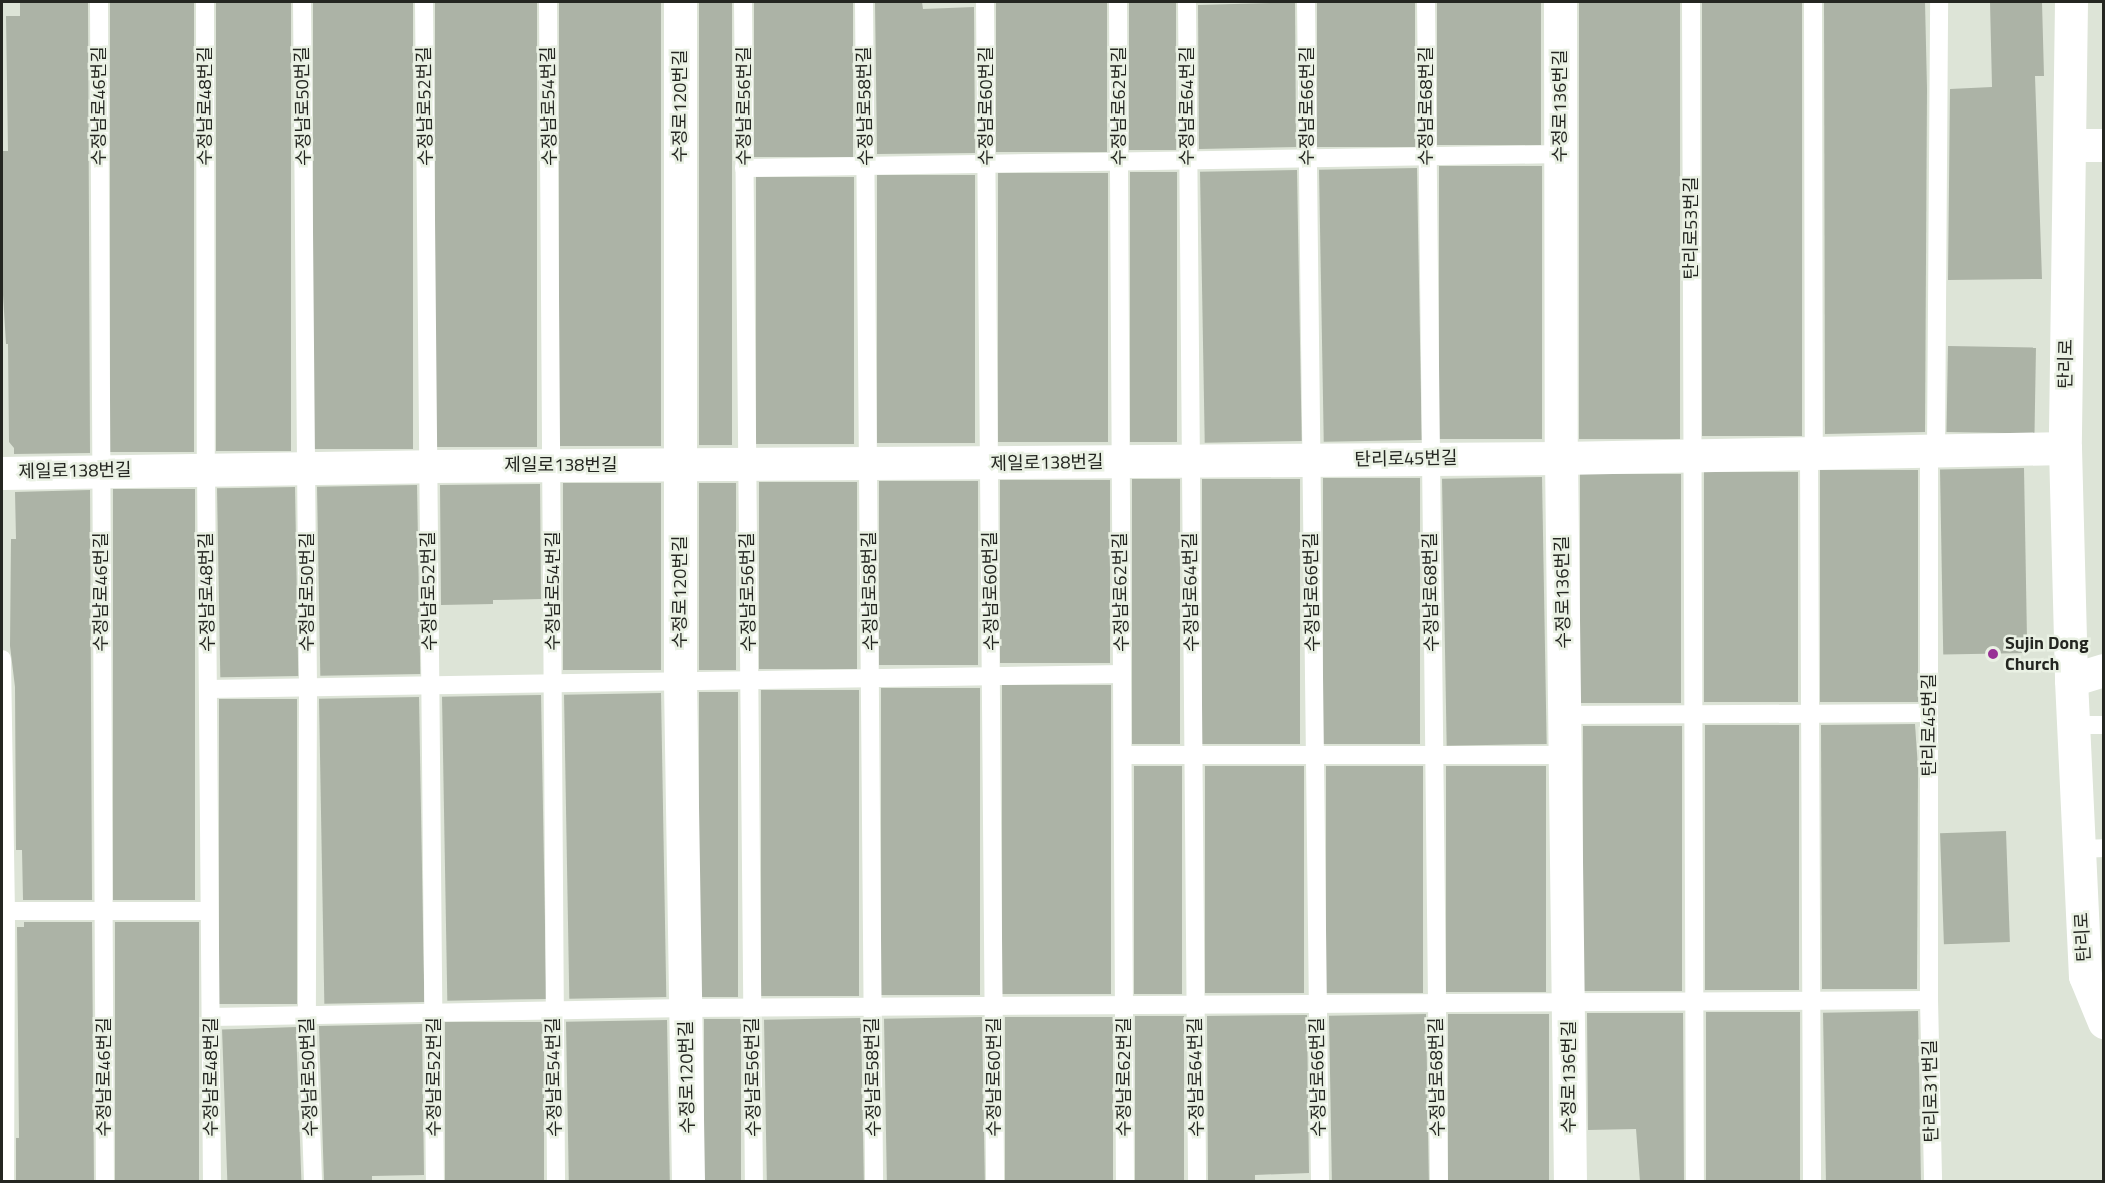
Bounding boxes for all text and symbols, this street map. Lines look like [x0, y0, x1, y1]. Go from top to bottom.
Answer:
street label: 수정남로46번길 [88, 46, 110, 166]
street label: 수정남로48번길 [194, 46, 216, 166]
street label: 수정남로50번길 [291, 46, 315, 166]
street label: 수정남로52번길 [413, 46, 437, 166]
street label: 수정남로54번길 [537, 46, 561, 166]
street label: 수정남로56번길 [733, 46, 755, 166]
street label: 수정남로58번길 [853, 46, 877, 166]
street label: 수정남로60번길 [975, 46, 997, 166]
street label: 수정남로62번길 [1108, 46, 1130, 166]
street label: 수정남로64번길 [1176, 46, 1198, 166]
street label: 수정남로66번길 [1296, 46, 1318, 166]
street label: 수정남로68번길 [1415, 46, 1437, 166]
street label: 수정로120번길 [669, 49, 691, 163]
street label: 수정로136번길 [1549, 49, 1571, 163]
street label: 탄리로53번길 [1680, 177, 1702, 279]
street label: 탄리로 [2055, 339, 2077, 389]
street label: 탄리로45번길 [1354, 447, 1458, 471]
street label: 제일로138번길 [990, 451, 1104, 475]
street label: 제일로138번길 [504, 454, 618, 476]
street label: 제일로138번길 [18, 459, 132, 483]
street label: 수정남로52번길 [417, 531, 441, 651]
street label: 수정남로54번길 [542, 531, 564, 651]
street label: 수정남로58번길 [858, 531, 882, 651]
street label: 수정남로60번길 [979, 531, 1003, 651]
street label: 수정남로46번길 [90, 532, 112, 652]
street label: 수정남로48번길 [195, 532, 219, 652]
street label: 수정남로50번길 [296, 532, 318, 652]
street label: 수정남로56번길 [736, 532, 760, 652]
street label: 수정남로62번길 [1109, 532, 1133, 652]
street label: 수정남로64번길 [1179, 532, 1203, 652]
street label: 수정남로66번길 [1300, 532, 1324, 652]
street label: 수정남로68번길 [1419, 532, 1443, 652]
street label: 수정로120번길 [669, 535, 691, 649]
street label: 수정로136번길 [1551, 535, 1575, 649]
place label: Sujin Dong Church [2005, 633, 2089, 676]
marker: Sujin Dong Church [1986, 647, 2000, 661]
street label: 탄리로45번길 [1918, 674, 1940, 776]
street label: 탄리로 [2071, 912, 2095, 962]
street label: 수정남로46번길 [93, 1017, 115, 1137]
street label: 수정남로48번길 [200, 1017, 222, 1137]
street label: 수정남로50번길 [296, 1017, 322, 1137]
street label: 수정남로52번길 [423, 1017, 445, 1137]
street label: 수정남로54번길 [542, 1017, 566, 1137]
street label: 수정남로56번길 [741, 1017, 765, 1137]
street label: 수정남로58번길 [861, 1017, 885, 1137]
street label: 수정남로60번길 [983, 1017, 1005, 1137]
street label: 수정남로62번길 [1113, 1017, 1135, 1137]
street label: 수정남로64번길 [1184, 1017, 1208, 1137]
street label: 수정남로66번길 [1306, 1017, 1330, 1137]
street label: 수정남로68번길 [1425, 1017, 1449, 1137]
street label: 수정로120번길 [675, 1020, 699, 1134]
street label: 수정로136번길 [1558, 1020, 1580, 1134]
street label: 탄리로31번길 [1919, 1039, 1943, 1143]

